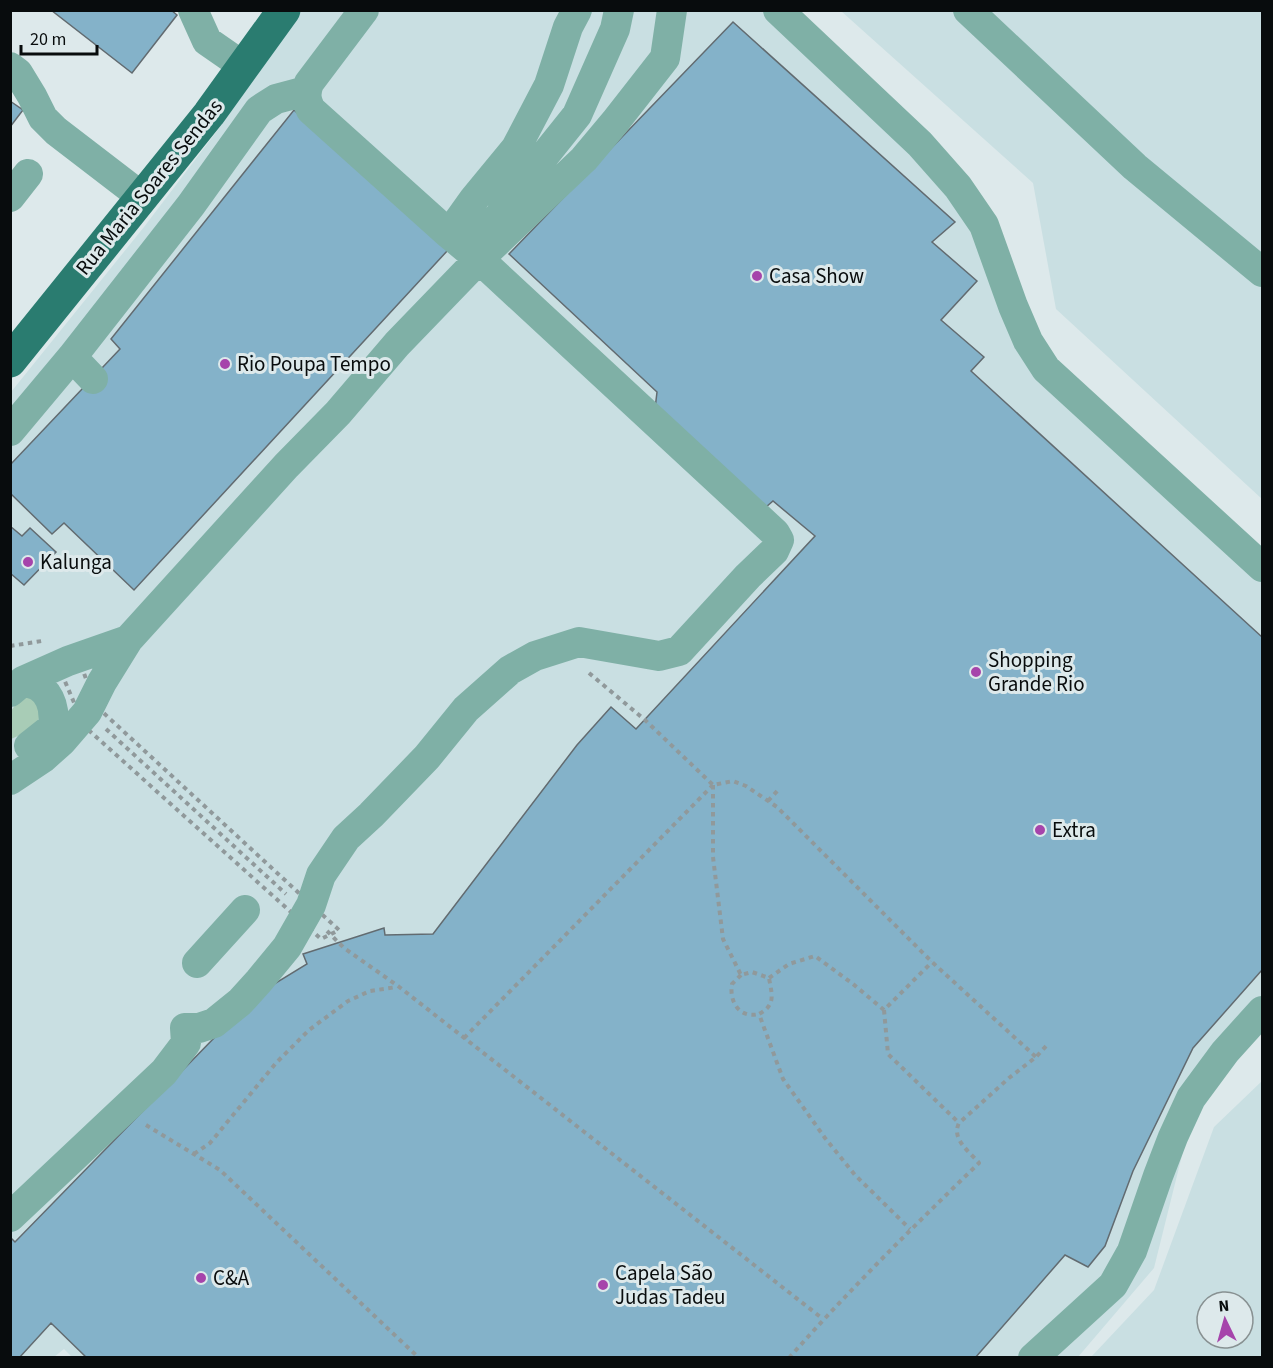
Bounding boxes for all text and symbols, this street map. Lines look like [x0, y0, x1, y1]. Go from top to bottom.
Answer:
scale bar [21, 18, 98, 56]
text: 20 m [30, 27, 66, 52]
street label: Rua Maria Soares Sendas [68, 92, 230, 281]
place label: Casa Show [769, 261, 864, 291]
marker: Casa Show [750, 269, 764, 283]
place label: Rio Poupa Tempo [237, 349, 391, 379]
marker: Rio Poupa Tempo [218, 357, 232, 371]
place label: Kalunga [40, 547, 112, 577]
marker: Kalunga [21, 555, 35, 569]
place label: Shopping Grande Rio [988, 645, 1085, 699]
marker: Shopping Grande Rio [969, 665, 983, 679]
place label: Extra [1052, 815, 1096, 845]
marker: Extra [1033, 823, 1047, 837]
place label: Capela São Judas Tadeu [615, 1258, 726, 1312]
place label: C&A [213, 1263, 250, 1293]
marker: C&A [194, 1271, 208, 1285]
marker: Capela São Judas Tadeu [596, 1278, 610, 1292]
north arrow [1195, 1290, 1255, 1350]
text: N [1218, 1295, 1230, 1317]

